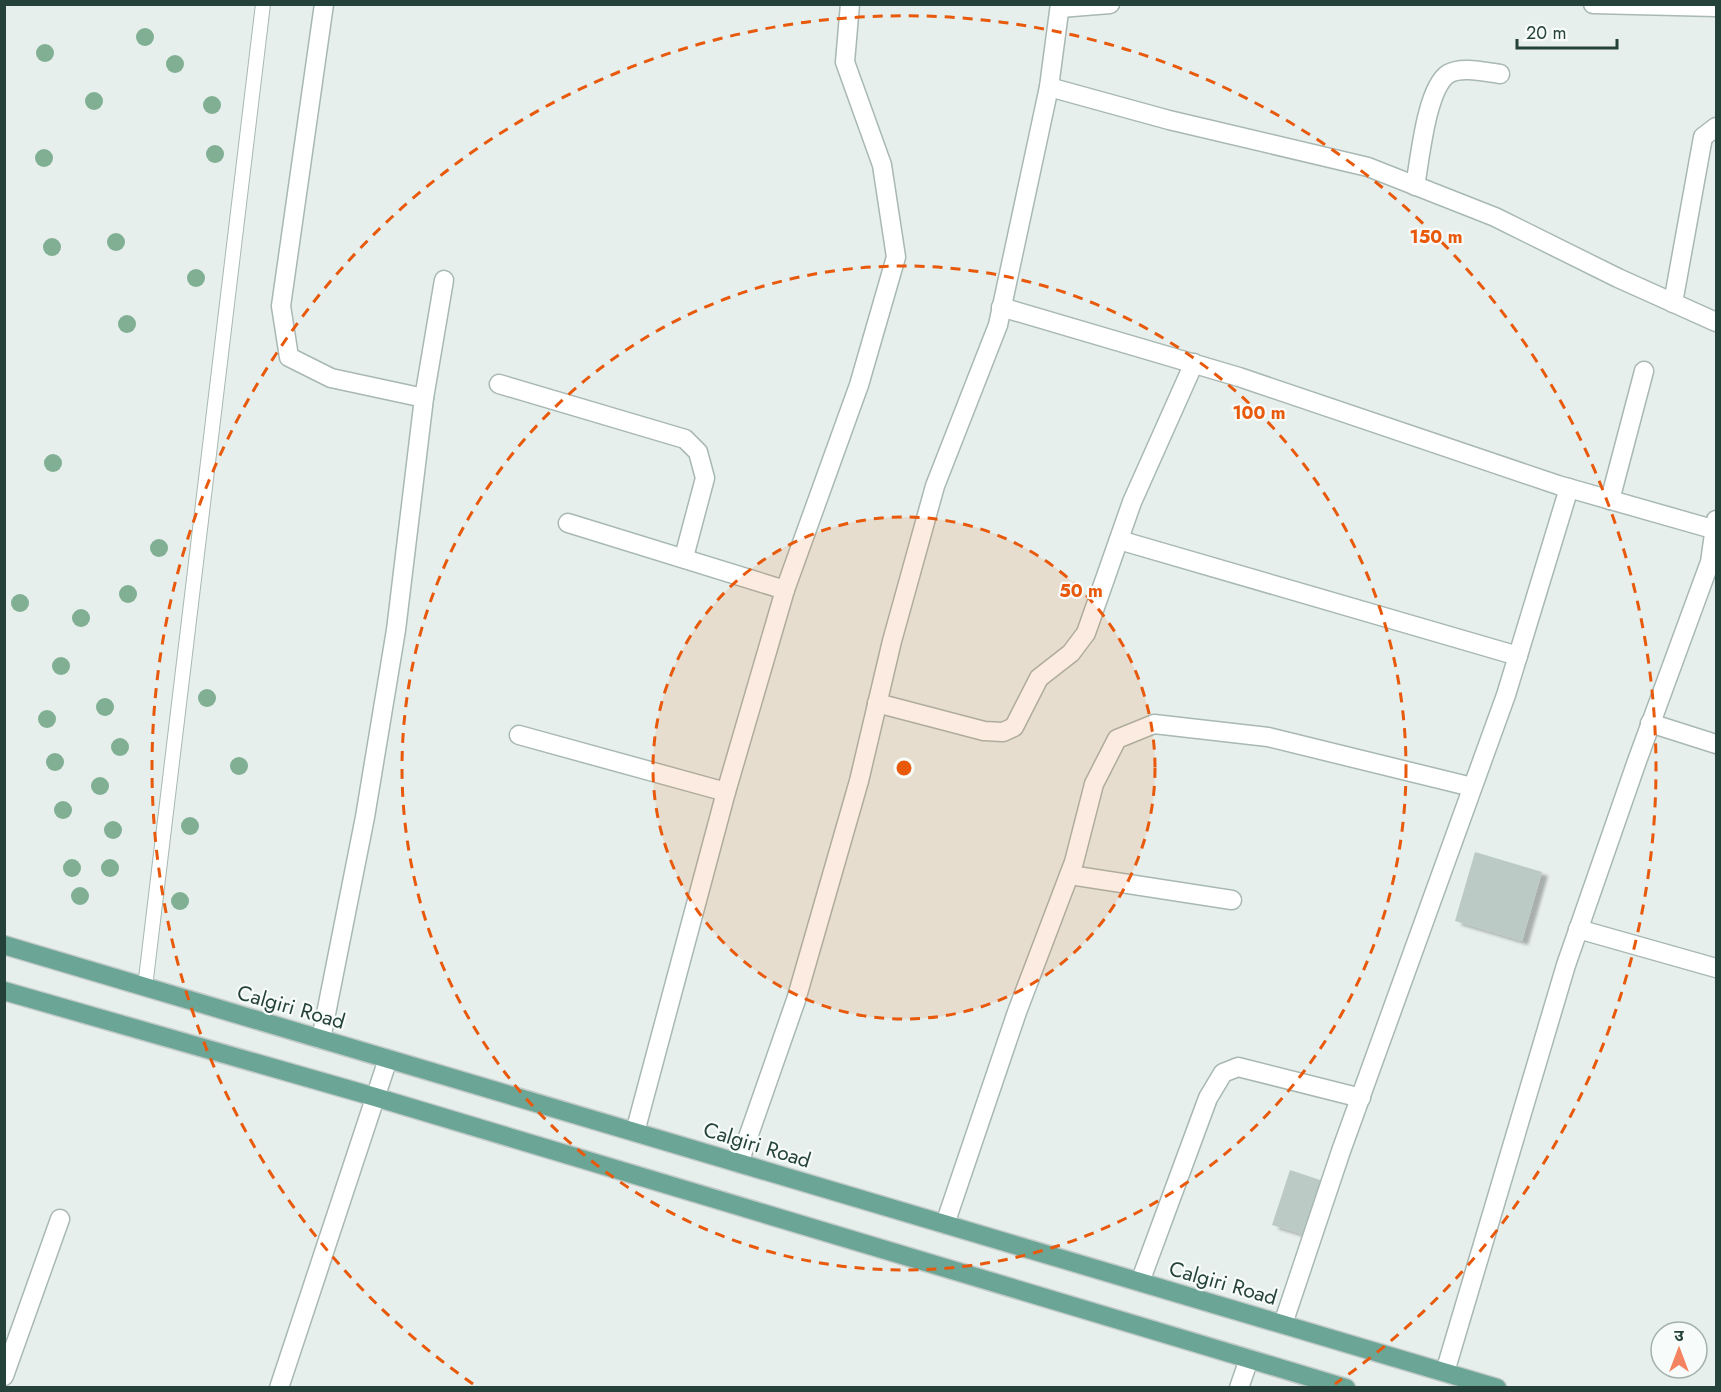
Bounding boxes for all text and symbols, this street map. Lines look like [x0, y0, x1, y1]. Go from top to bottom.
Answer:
scale bar [1517, 12, 1618, 50]
text: 20 m [1526, 20, 1566, 46]
text: 150 m [1410, 224, 1462, 250]
text: 100 m [1232, 400, 1286, 426]
text: 50 m [1059, 578, 1103, 604]
centre of rings [894, 758, 914, 778]
street label: Calgiri Road [234, 977, 348, 1037]
street label: Calgiri Road [700, 1114, 814, 1176]
street label: Calgiri Road [1166, 1253, 1280, 1313]
north arrow [1649, 1320, 1709, 1380]
text: उ [1674, 1324, 1684, 1347]

